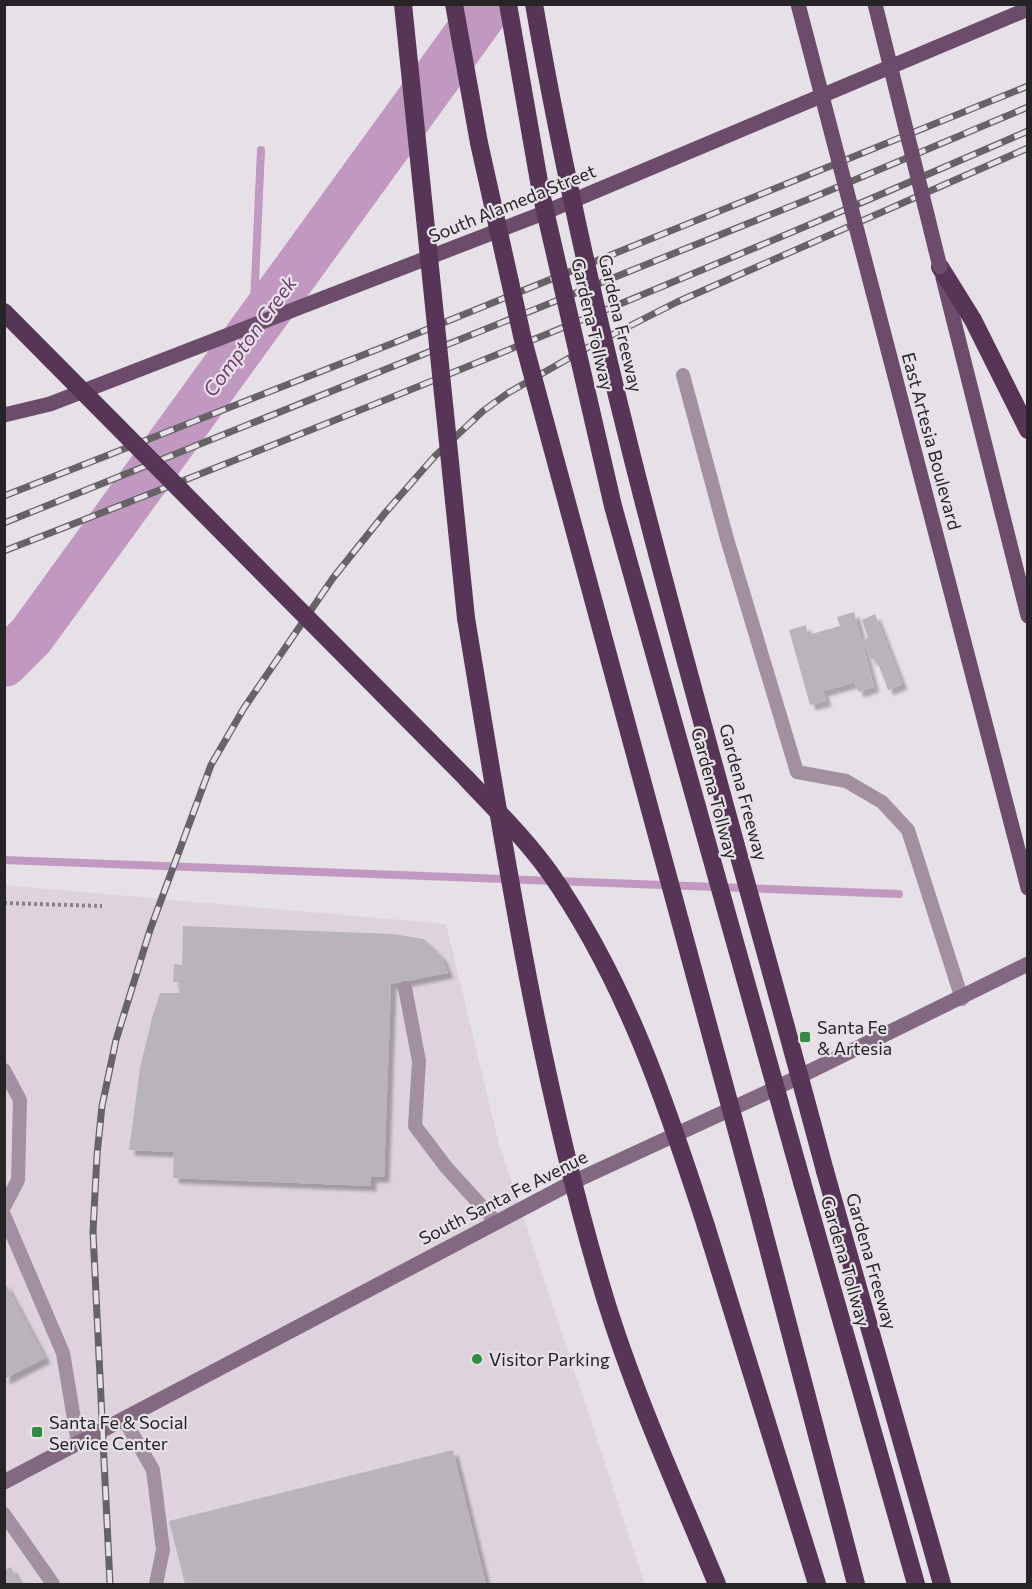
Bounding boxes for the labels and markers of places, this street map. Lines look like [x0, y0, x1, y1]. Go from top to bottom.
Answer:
place label: Santa Fe & Artesia [817, 1016, 892, 1059]
marker: Santa Fe & Artesia [798, 1030, 812, 1044]
place label: Visitor Parking [489, 1348, 610, 1370]
marker: Visitor Parking [470, 1352, 484, 1366]
place label: Santa Fe & Social Service Center [49, 1411, 188, 1454]
marker: Santa Fe & Social Service Center [30, 1425, 44, 1439]

